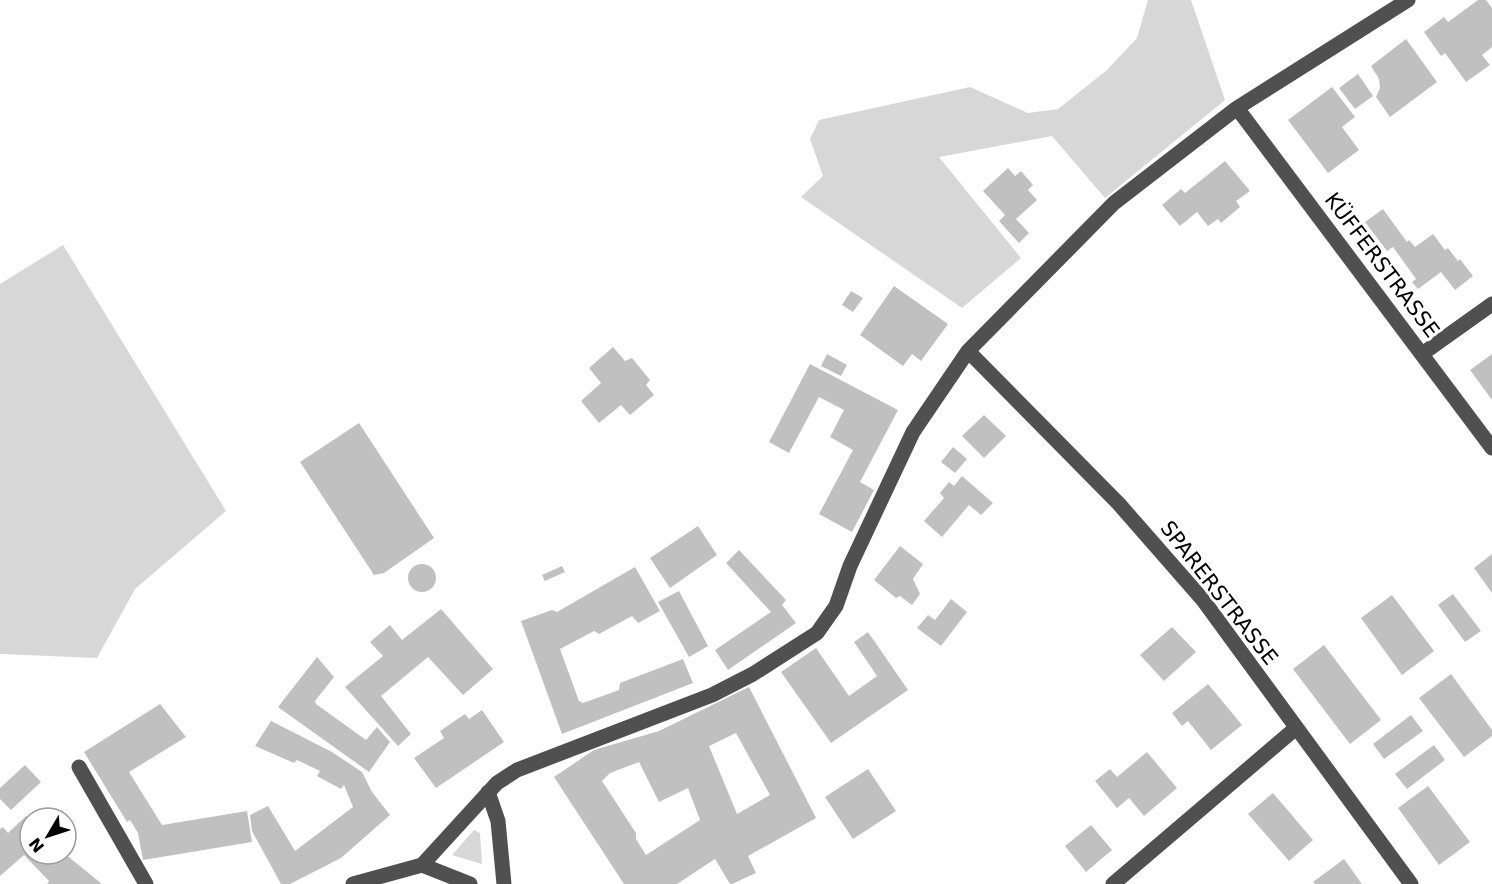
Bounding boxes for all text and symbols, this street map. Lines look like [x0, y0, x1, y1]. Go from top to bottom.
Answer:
street label: KÜFFERSTRASSE [1320, 187, 1445, 342]
street label: SPARERSTRASSE [1155, 516, 1283, 670]
north arrow [18, 806, 78, 866]
text: N [25, 834, 48, 856]

